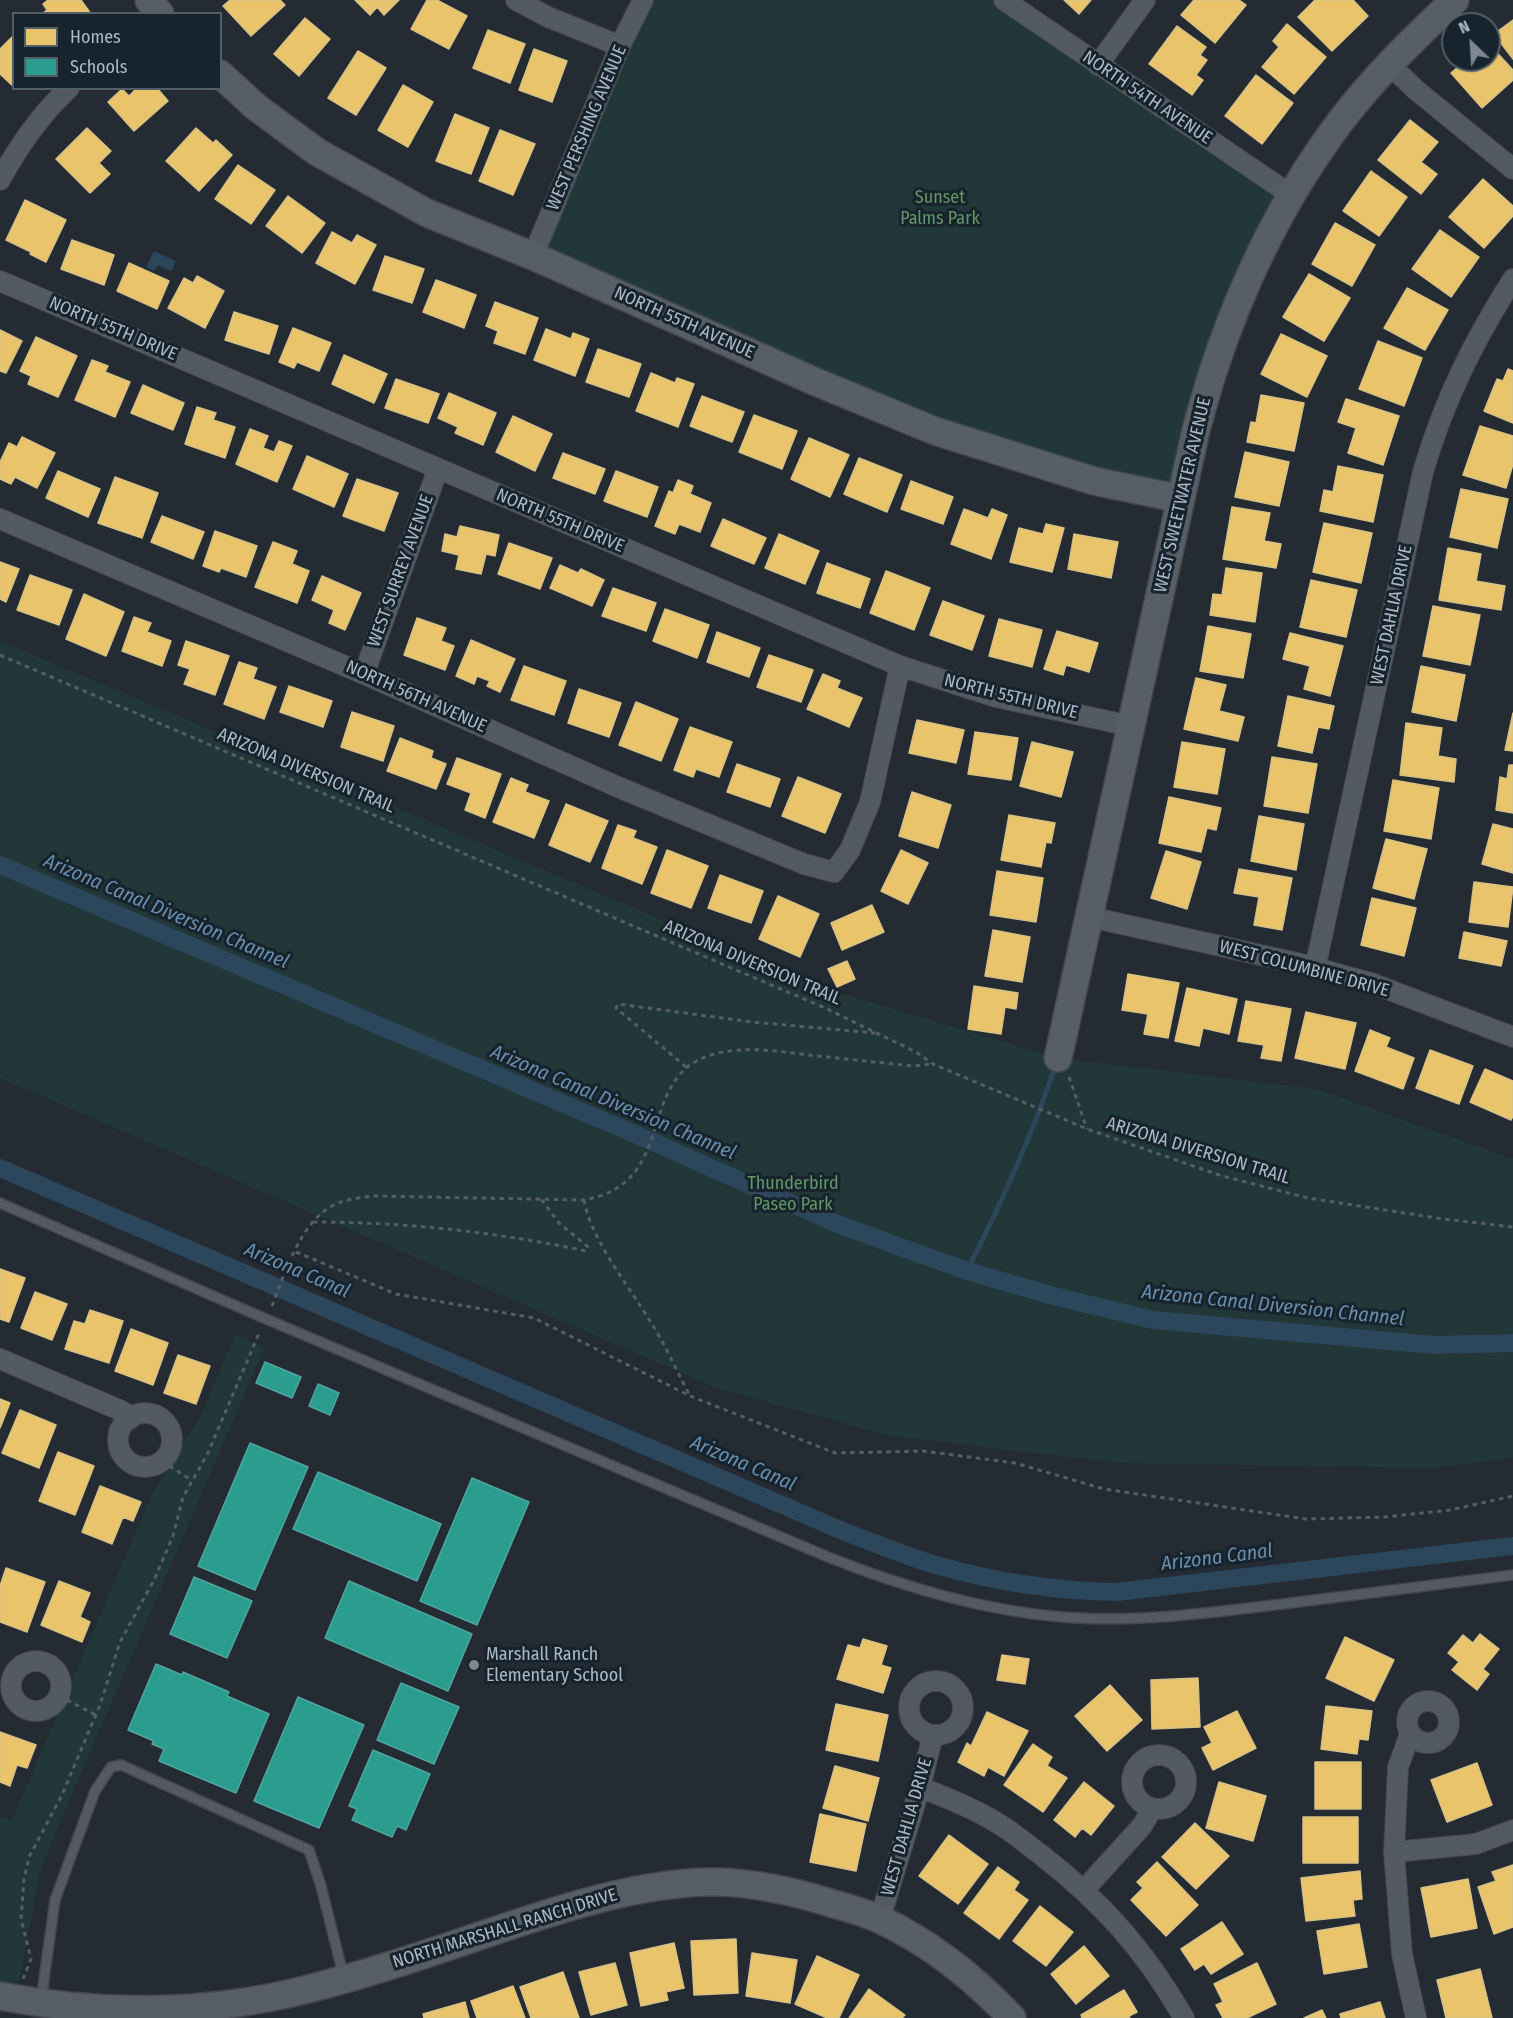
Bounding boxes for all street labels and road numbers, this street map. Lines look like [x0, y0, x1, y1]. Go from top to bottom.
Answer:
street label: WEST PERSHING AVENUE [542, 42, 632, 214]
street label: NORTH 54TH AVENUE [1078, 47, 1216, 149]
street label: NORTH 55TH AVENUE [611, 282, 757, 364]
street label: NORTH 55TH DRIVE [46, 292, 180, 366]
street label: WEST SWEETWATER AVENUE [1150, 395, 1216, 595]
street label: NORTH 55TH DRIVE [493, 484, 627, 558]
street label: WEST SURREY AVENUE [363, 492, 439, 650]
street label: WEST DAHLIA DRIVE [1367, 543, 1417, 687]
street label: NORTH 56TH AVENUE [342, 656, 490, 738]
street label: NORTH 55TH DRIVE [942, 670, 1080, 724]
street label: ARIZONA DIVERSION TRAIL [214, 724, 398, 818]
street label: ARIZONA DIVERSION TRAIL [660, 916, 844, 1010]
street label: WEST COLUMBINE DRIVE [1217, 936, 1391, 1002]
street label: ARIZONA DIVERSION TRAIL [1104, 1113, 1292, 1189]
street label: WEST DAHLIA DRIVE [877, 1756, 937, 1898]
street label: NORTH MARSHALL RANCH DRIVE [390, 1885, 620, 1973]

